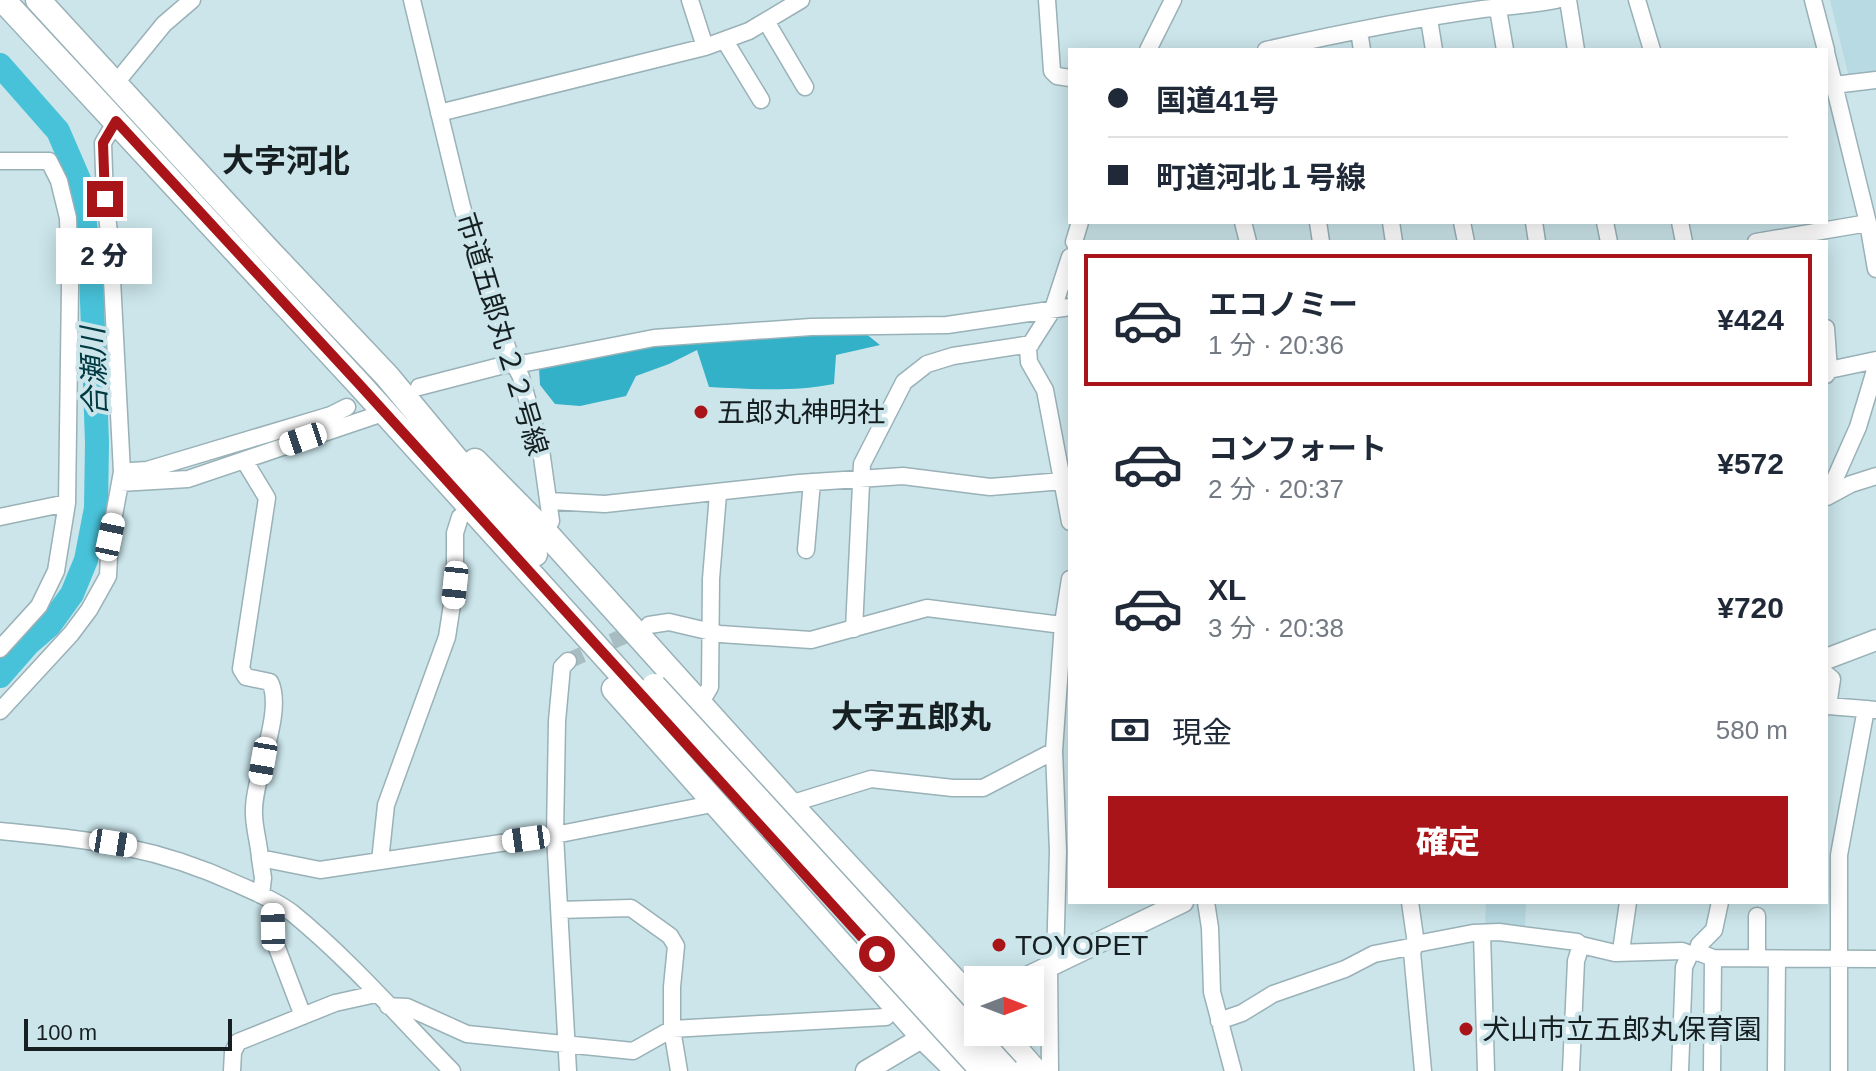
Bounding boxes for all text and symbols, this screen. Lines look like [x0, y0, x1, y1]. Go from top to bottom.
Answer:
text: 国道41号 [1156, 84, 1279, 117]
district label: 大字河北 [222, 143, 350, 179]
text: 町道河北１号線 [1156, 161, 1366, 194]
route end [87, 181, 123, 217]
street label: 市道五郎丸２２号線 [450, 209, 554, 459]
callout: 2 分 [57, 227, 153, 283]
text: 2 分 [80, 241, 128, 271]
icon: car [1112, 284, 1184, 356]
text: エコノミー [1208, 288, 1358, 321]
text: ¥424 [1717, 303, 1784, 336]
water label: 合瀬川 [76, 323, 112, 418]
text: 1 分 · 20:36 [1208, 330, 1344, 360]
place label: 五郎丸神明社 [717, 397, 885, 428]
marker: 五郎丸神明社 [692, 403, 710, 421]
car [276, 420, 330, 458]
icon: car [1112, 428, 1184, 500]
text: コンフォート [1208, 432, 1387, 465]
text: ¥572 [1717, 447, 1784, 480]
text: 2 分 · 20:37 [1208, 474, 1344, 504]
car [93, 511, 127, 563]
car [441, 560, 469, 610]
icon: car [1112, 572, 1184, 644]
text: XL [1208, 573, 1246, 606]
text: ¥720 [1717, 591, 1784, 624]
text: 3 分 · 20:38 [1208, 613, 1344, 643]
district label: 大字五郎丸 [831, 699, 991, 735]
icon: cash [1108, 708, 1152, 752]
text: 580 m [1716, 715, 1788, 745]
text: 現金 [1172, 716, 1232, 749]
car [247, 735, 279, 787]
button: 確定 [1108, 796, 1788, 888]
car [501, 824, 551, 854]
car [87, 827, 139, 859]
car [261, 903, 285, 951]
place label: TOYOPET [1015, 930, 1148, 961]
route start [859, 936, 895, 972]
marker: TOYOPET [990, 936, 1008, 954]
north arrow [964, 966, 1044, 1046]
map controls [964, 966, 1044, 1046]
place label: 犬山市立五郎丸保育園 [1482, 1014, 1762, 1045]
scale bar [24, 1015, 232, 1051]
text: 100 m [36, 1020, 97, 1045]
marker: 犬山市立五郎丸保育園 [1457, 1020, 1475, 1038]

